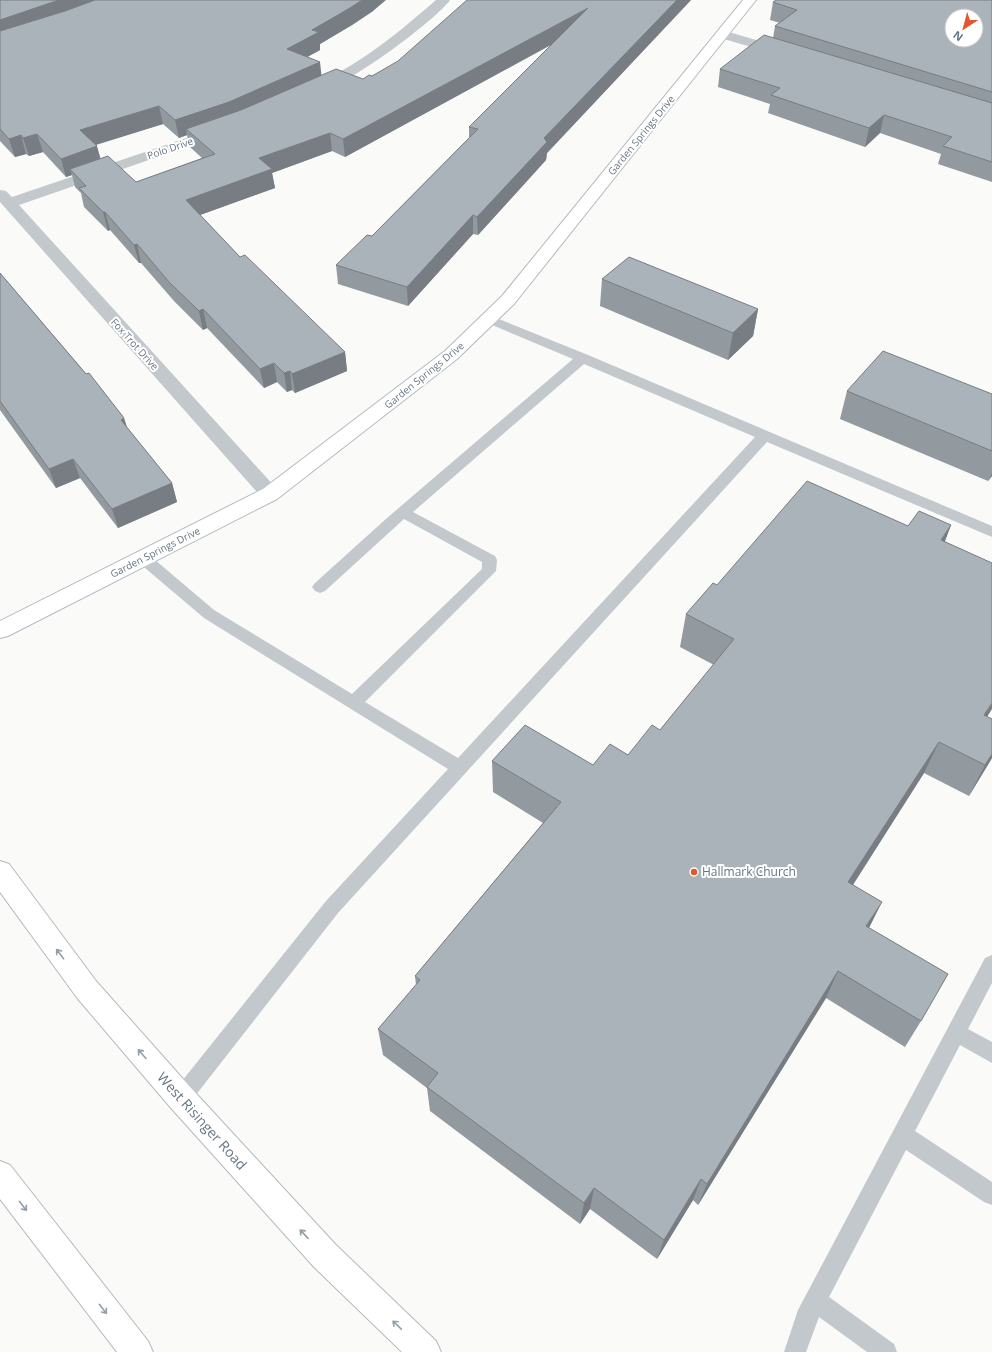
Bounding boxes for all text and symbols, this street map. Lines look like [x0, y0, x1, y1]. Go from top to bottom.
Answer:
north arrow [944, 8, 984, 48]
text: N [950, 28, 966, 45]
street label: Garden Springs Drive [604, 92, 678, 178]
street label: Polo Drive [145, 134, 195, 162]
street label: Fox Trot Drive [108, 315, 162, 373]
street label: Garden Springs Drive [381, 338, 467, 412]
street label: Garden Springs Drive [108, 523, 203, 581]
place label: Hallmark Church [702, 863, 796, 880]
marker: Hallmark Church [689, 867, 699, 877]
one-way arrow [56, 948, 64, 959]
one-way arrow [138, 1049, 147, 1059]
street label: West Risinger Road [153, 1068, 251, 1174]
one-way arrow [19, 1201, 27, 1212]
one-way arrow [300, 1229, 309, 1239]
one-way arrow [99, 1303, 107, 1314]
one-way arrow [392, 1320, 402, 1330]

